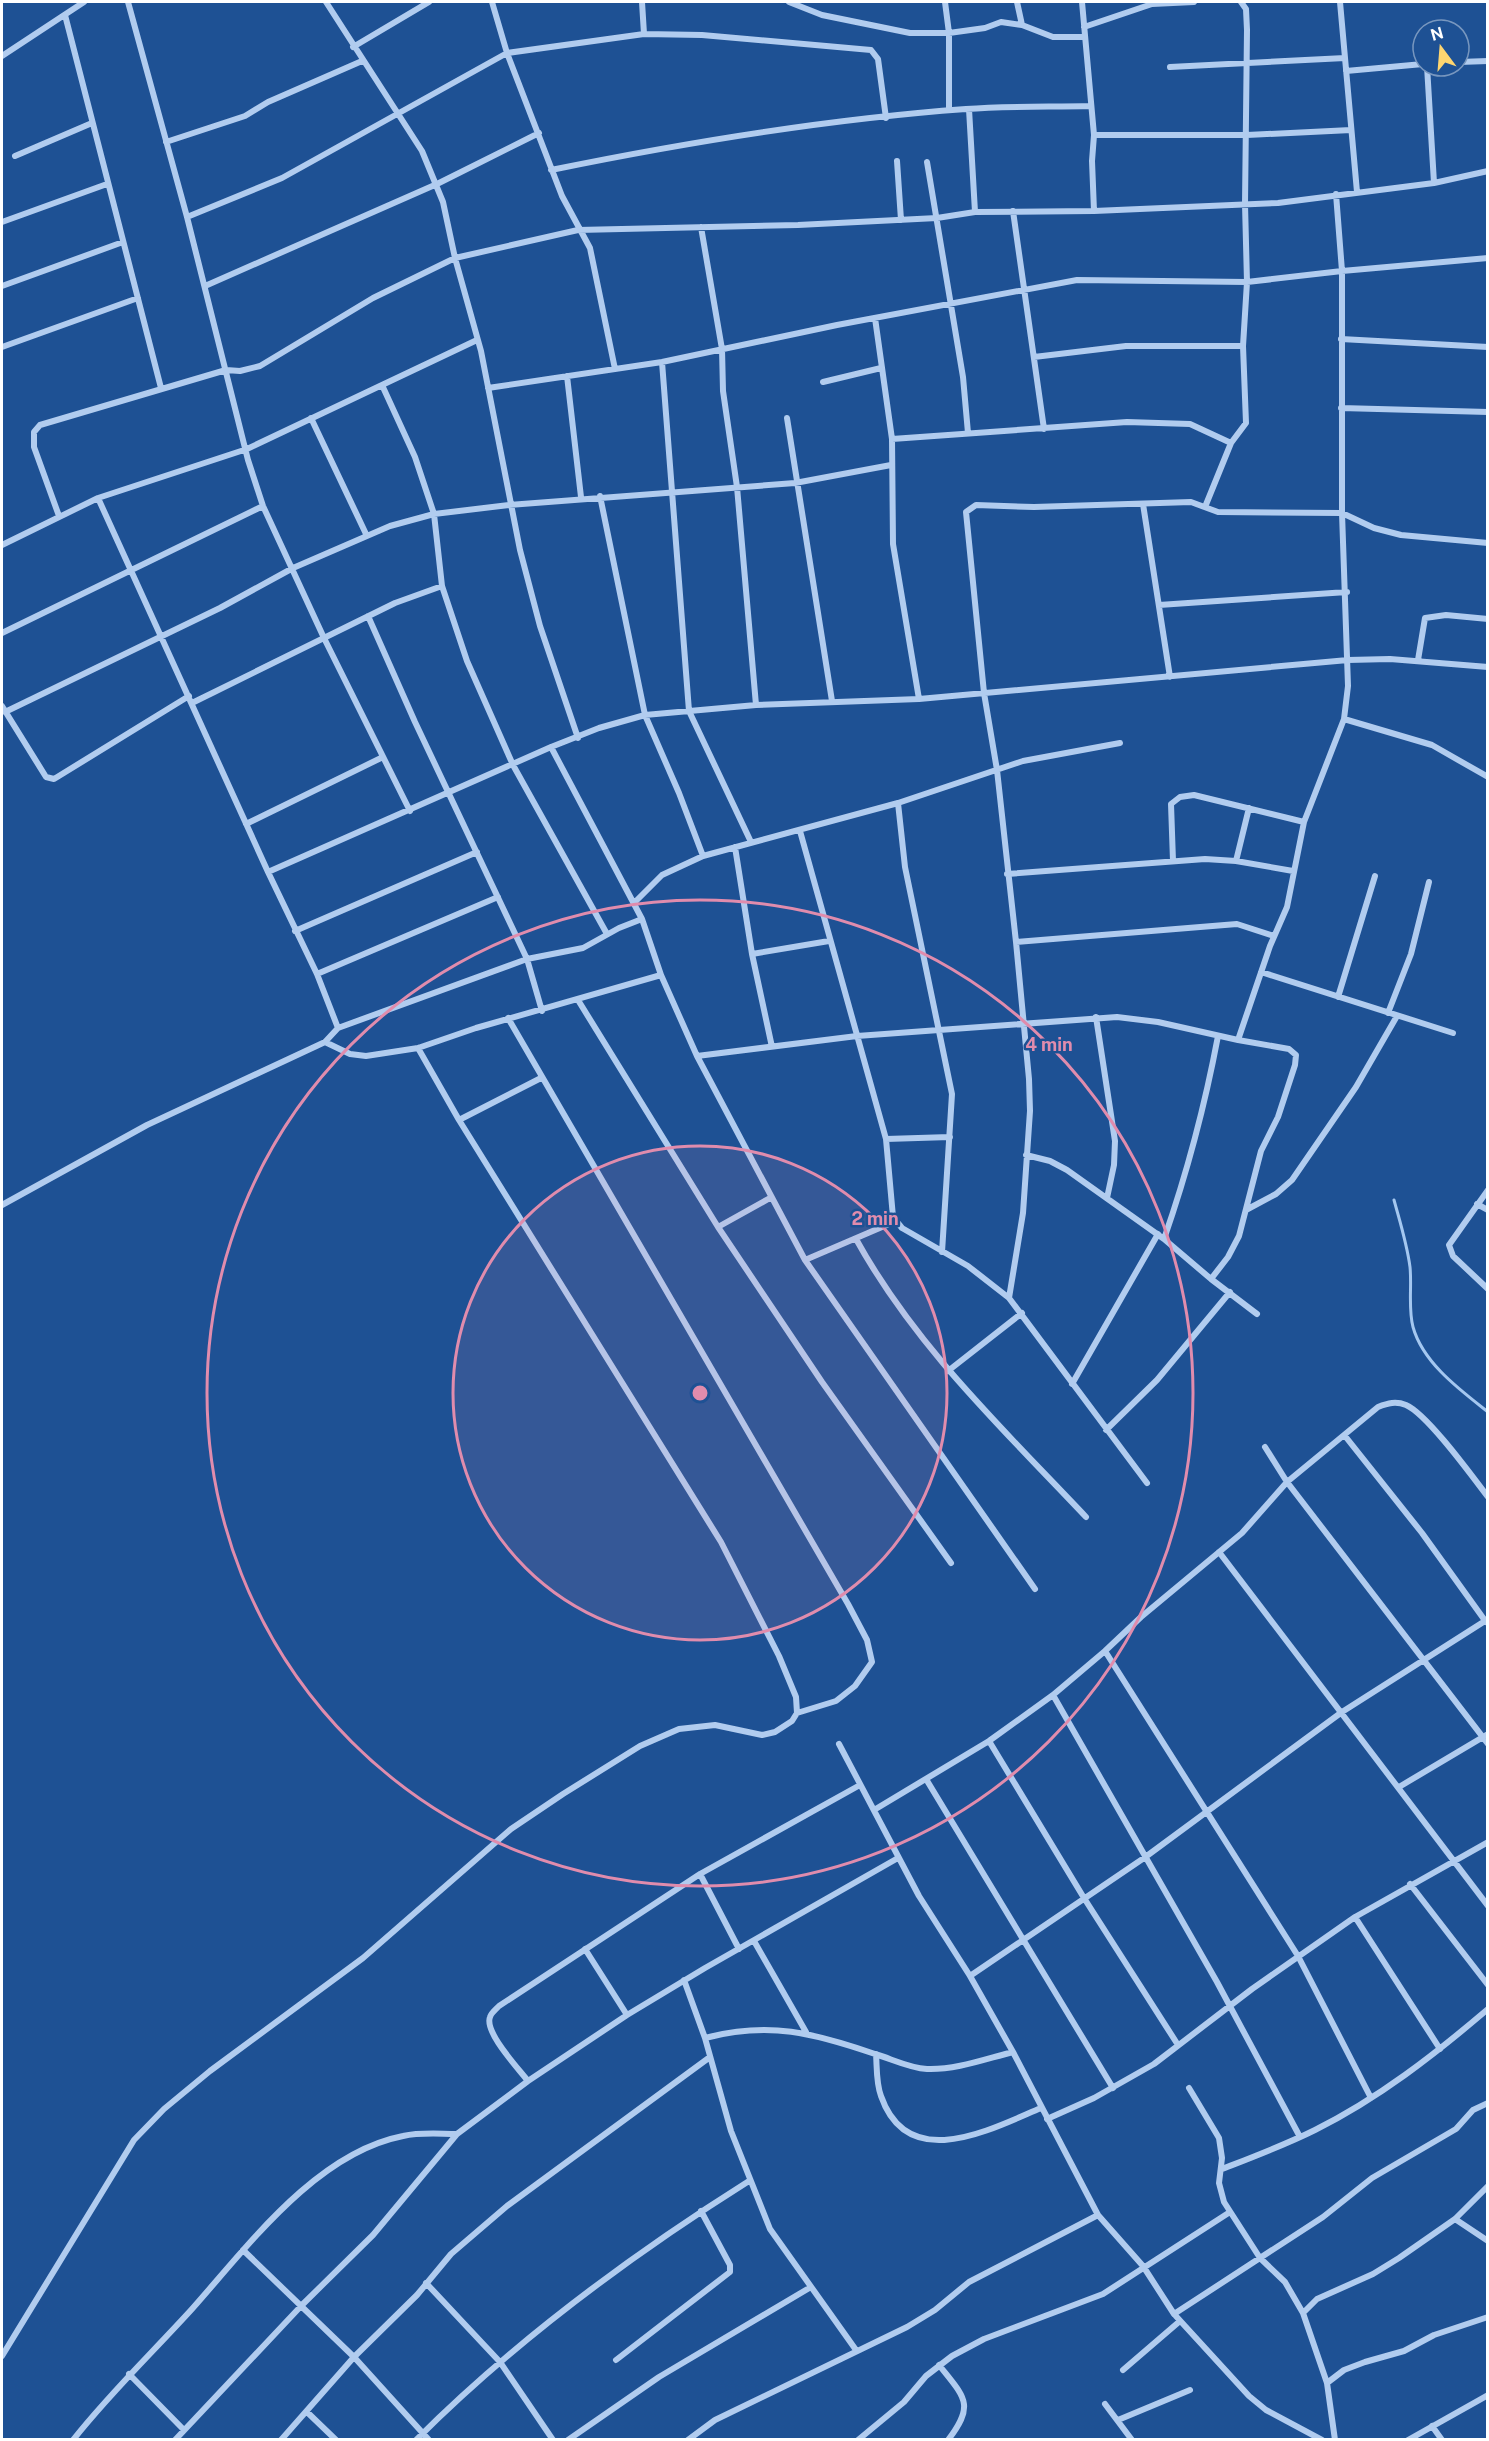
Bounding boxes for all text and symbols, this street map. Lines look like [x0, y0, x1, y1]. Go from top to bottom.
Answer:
north arrow [1411, 18, 1471, 78]
text: N [1428, 23, 1446, 45]
text: 4 min [1025, 1034, 1073, 1055]
text: 2 min [851, 1208, 899, 1229]
centre of rings [690, 1383, 710, 1403]

